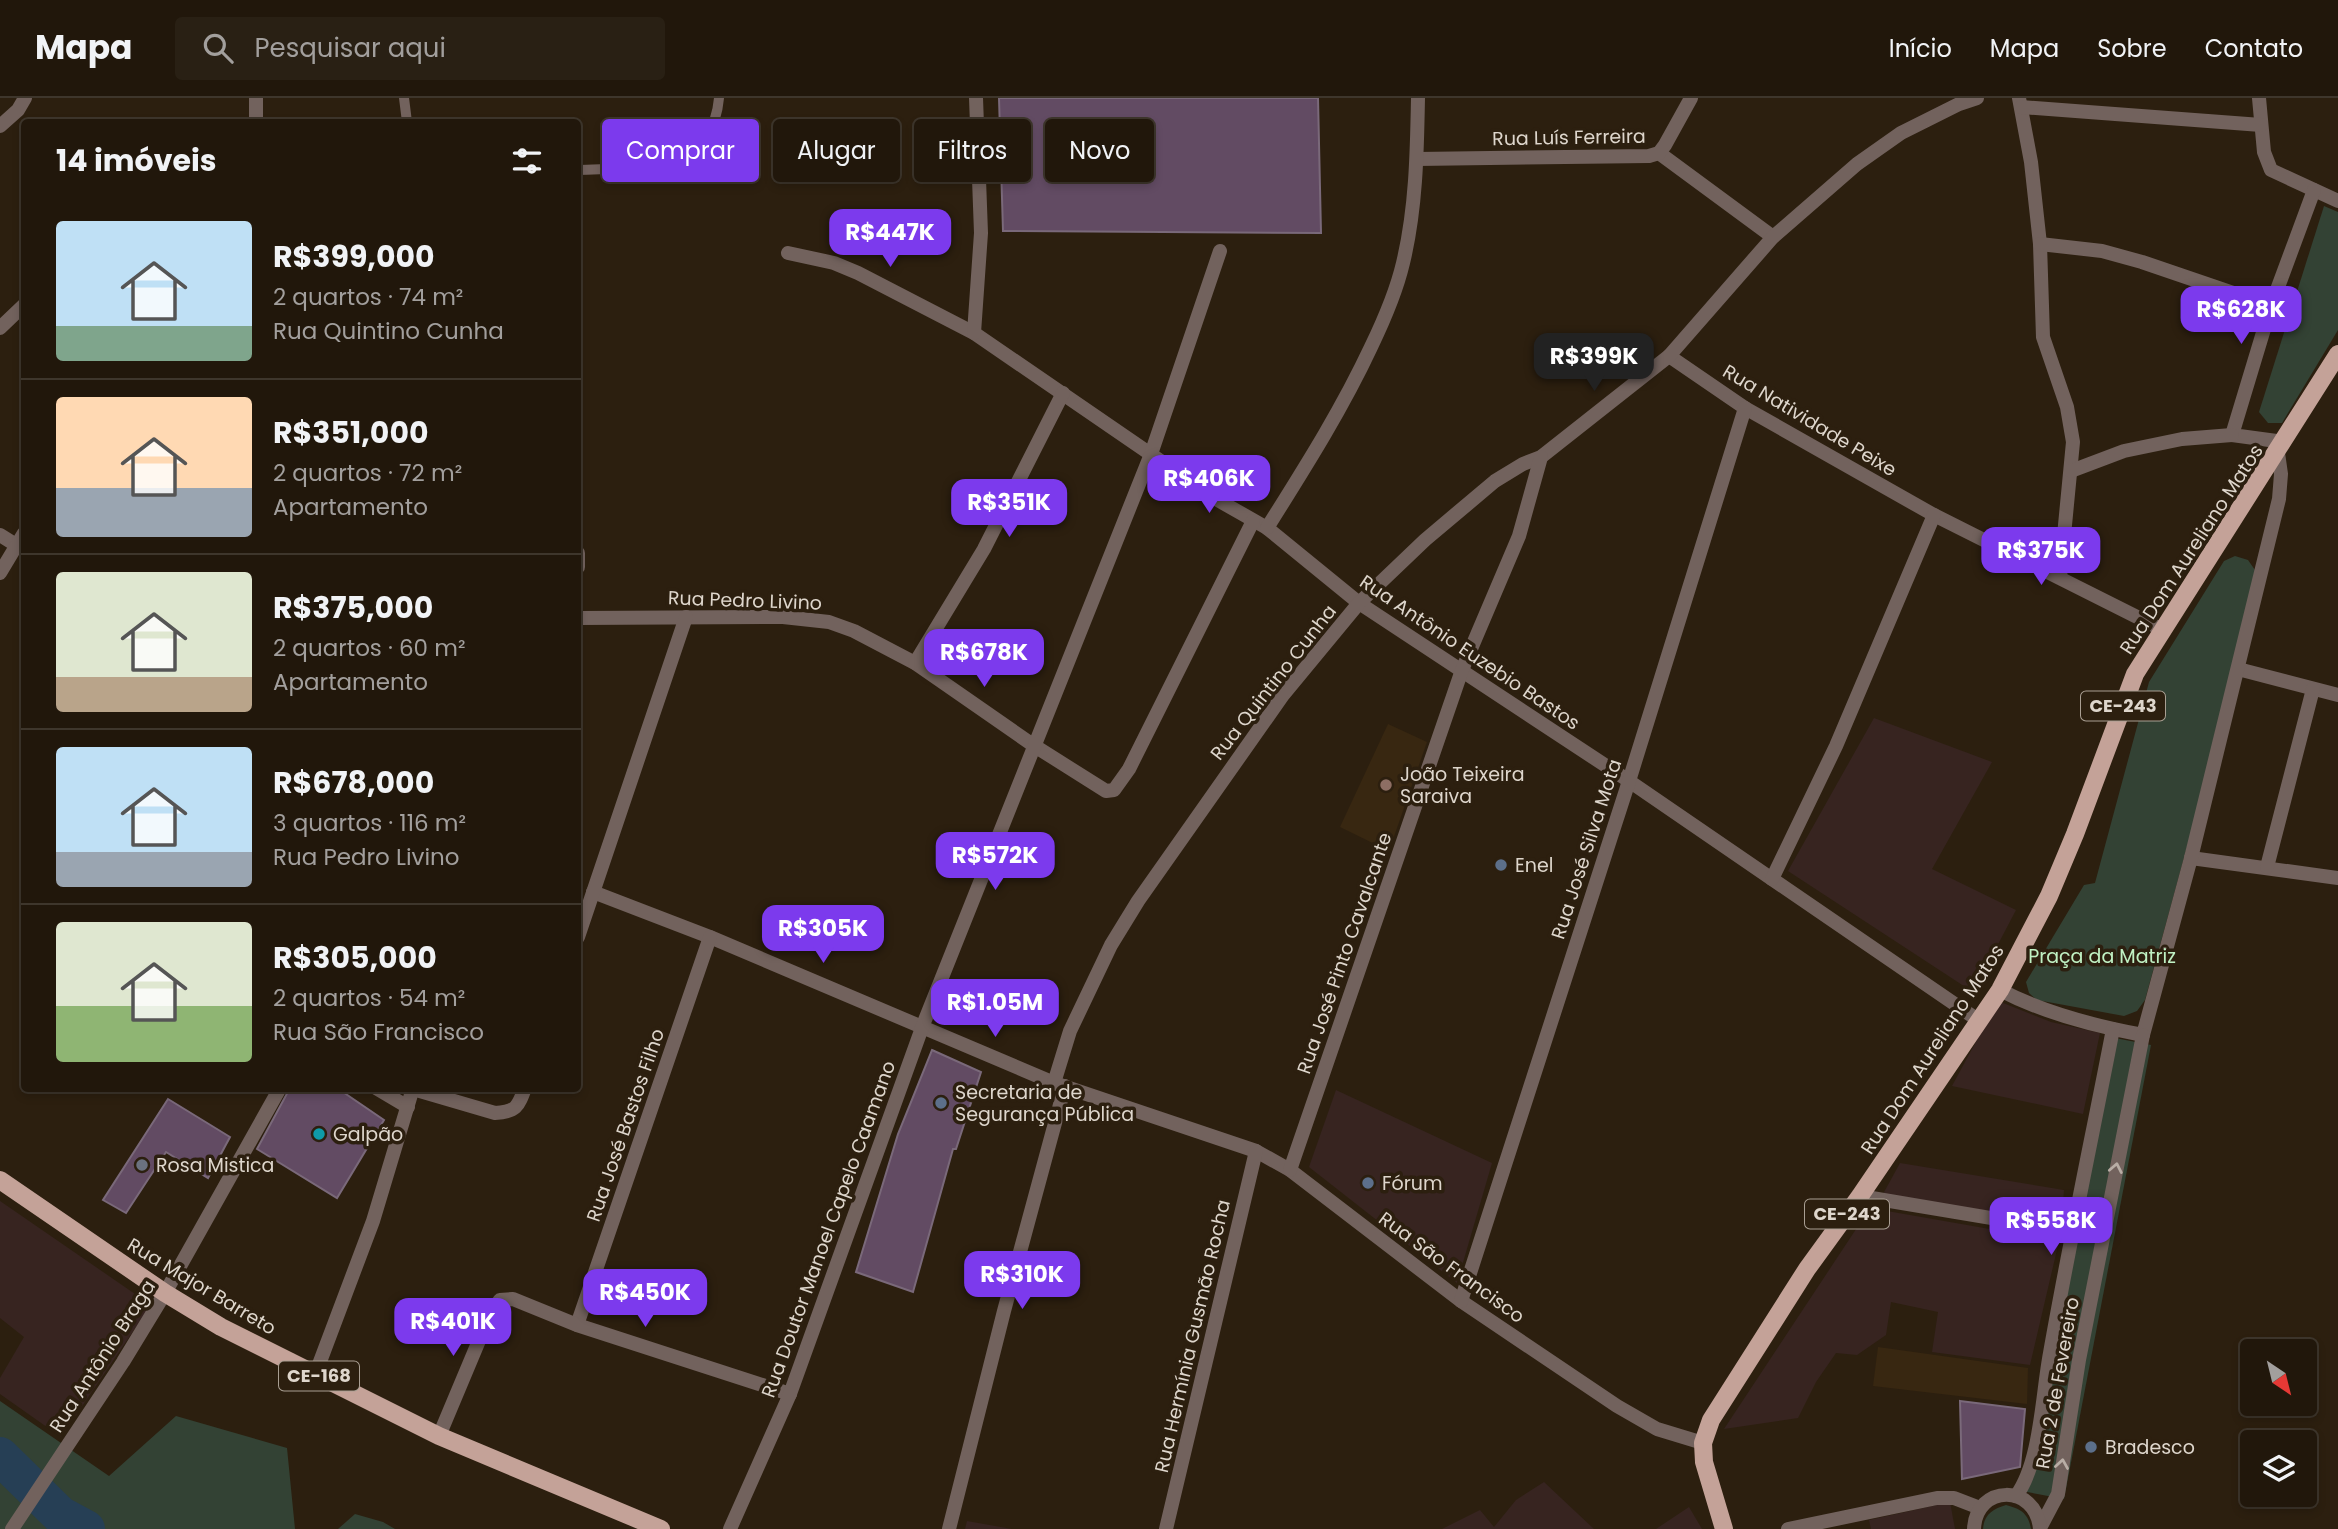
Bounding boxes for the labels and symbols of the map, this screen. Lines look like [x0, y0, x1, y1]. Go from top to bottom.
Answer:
street label: Rua Luís Ferreira [1492, 123, 1646, 152]
pin: R$447K [833, 209, 947, 269]
pin: R$628K [2184, 286, 2298, 346]
pin: R$399K [1537, 334, 1651, 393]
street label: Rua Natividade Peixe [1718, 358, 1902, 483]
street label: Rua Dom Aureliano Matos [2113, 439, 2270, 660]
pin: R$406K [1152, 456, 1266, 515]
pin: R$351K [952, 480, 1066, 539]
pin: R$375K [1984, 528, 2098, 587]
street label: Rua Antônio Euzebio Bastos [1354, 568, 1585, 736]
street label: Rua Pedro Livino [667, 584, 822, 617]
street label: Rua Quintino Cunha [1204, 599, 1343, 766]
pin: R$678K [927, 630, 1041, 689]
road number: CE-243 [2081, 692, 2165, 720]
street label: Rua José Silva Mota [1545, 756, 1628, 943]
place label: João Teixeira Saraiva [1400, 761, 1525, 810]
marker: João Teixeira Saraiva [1378, 777, 1394, 793]
street label: Rua José Pinto Cavalcante [1290, 829, 1399, 1077]
pin: R$572K [938, 832, 1052, 892]
place label: Enel [1515, 852, 1553, 879]
marker: Enel [1493, 857, 1509, 873]
pin: R$305K [766, 906, 880, 965]
street label: Rua Dom Aureliano Matos [1854, 939, 2011, 1160]
park label: Praça da Matriz [2028, 943, 2176, 970]
pin: R$1.05M [930, 979, 1060, 1039]
street label: Rua José Bastos Filho [580, 1025, 671, 1225]
street label: Rua Doutor Manoel Capelo Caamano [755, 1057, 902, 1401]
place label: Secretaria de Segurança Pública [955, 1079, 1134, 1128]
marker: Secretaria de Segurança Pública [933, 1095, 949, 1111]
place label: Galpão [333, 1121, 403, 1148]
marker: Galpão [311, 1126, 327, 1142]
place label: Rosa Mistica [156, 1152, 274, 1179]
marker: Rosa Mistica [134, 1157, 150, 1173]
one-way arrow [2108, 1162, 2123, 1174]
place label: Fórum [1382, 1170, 1443, 1197]
marker: Fórum [1360, 1175, 1376, 1191]
street label: Rua Hermínia Gusmão Rocha [1148, 1197, 1237, 1475]
pin: R$558K [1994, 1198, 2108, 1257]
road number: CE-243 [1805, 1199, 1889, 1228]
street label: Rua São Francisco [1373, 1205, 1530, 1330]
street label: Rua Major Barreto [122, 1231, 281, 1342]
pin: R$310K [965, 1252, 1079, 1311]
pin: R$450K [588, 1270, 702, 1329]
street label: Rua Antônio Braga [43, 1275, 162, 1438]
street label: Rua 2 de Fevereiro [2029, 1295, 2086, 1471]
pin: R$401K [396, 1298, 510, 1358]
north arrow [2240, 1339, 2317, 1416]
road number: CE-168 [279, 1362, 359, 1391]
place label: Bradesco [2105, 1434, 2195, 1461]
marker: Bradesco [2083, 1439, 2099, 1455]
one-way arrow [2054, 1458, 2069, 1470]

